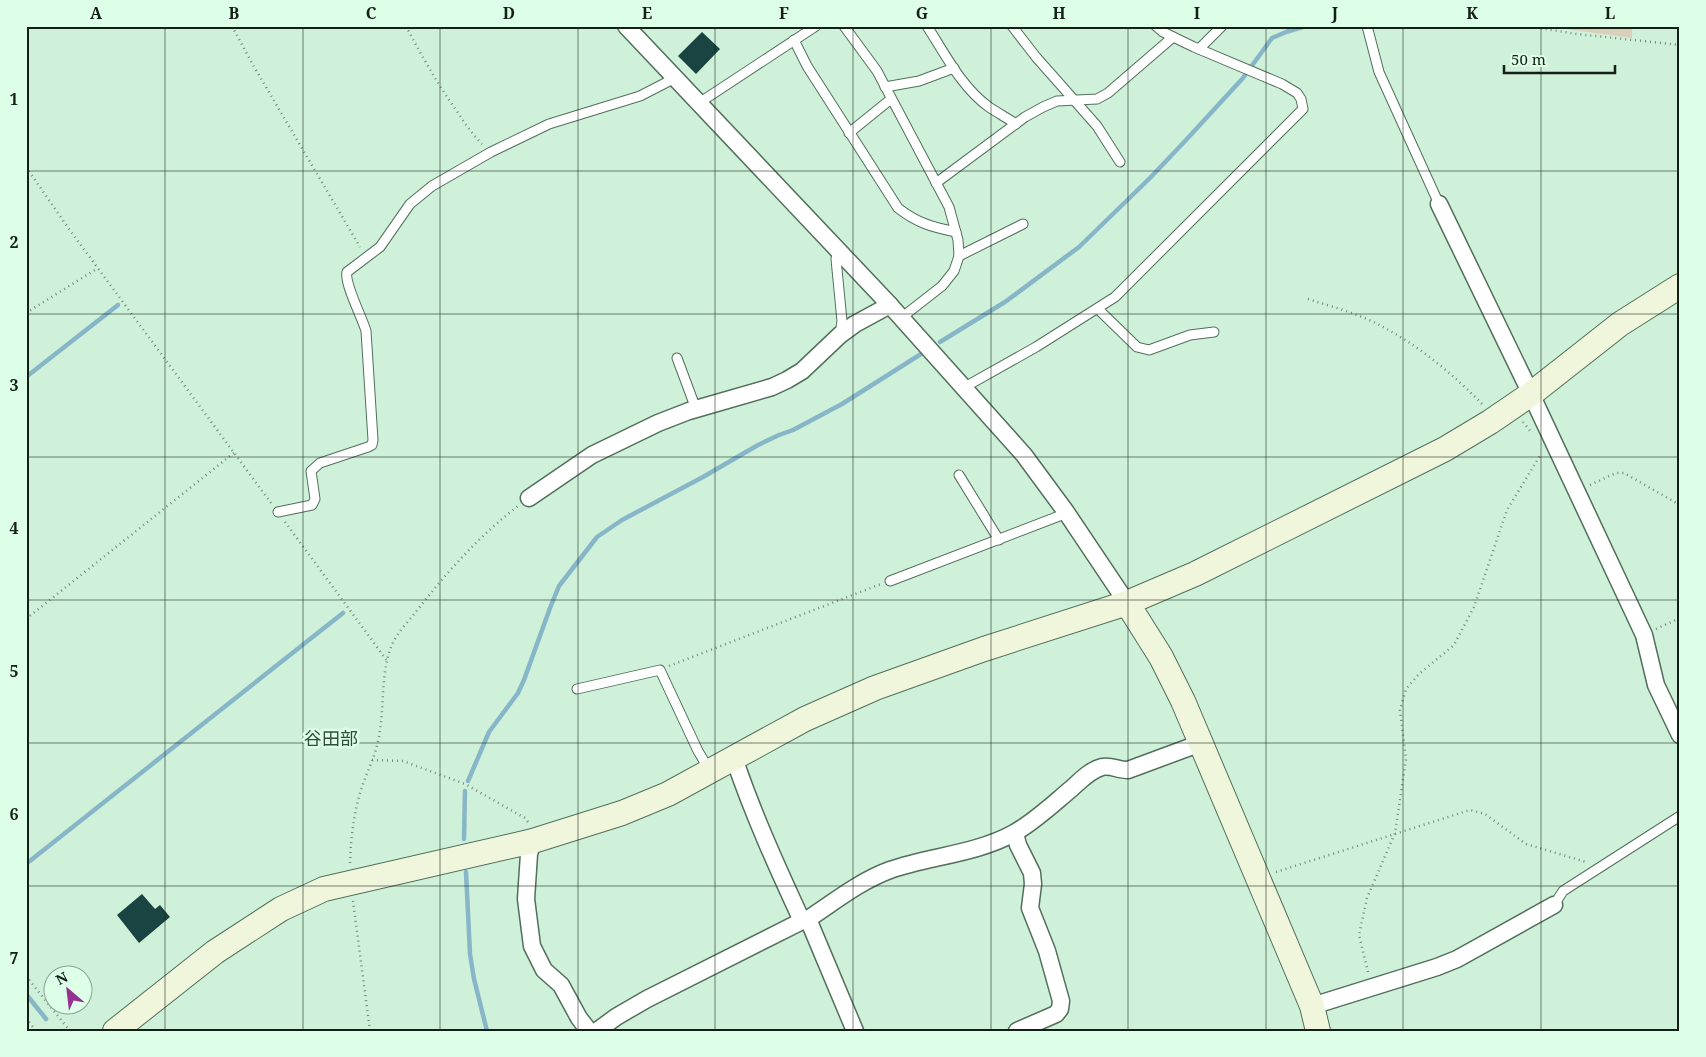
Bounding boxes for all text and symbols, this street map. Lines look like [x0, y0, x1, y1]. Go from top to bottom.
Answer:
text: A [90, 2, 103, 24]
text: B [229, 2, 240, 24]
text: C [366, 2, 377, 24]
text: D [503, 2, 515, 24]
text: E [642, 2, 652, 24]
text: F [779, 2, 789, 24]
text: G [916, 2, 928, 24]
text: H [1052, 2, 1066, 24]
text: I [1194, 2, 1200, 24]
text: J [1331, 2, 1339, 24]
text: K [1466, 2, 1478, 24]
text: L [1605, 2, 1615, 24]
scale bar [1504, 42, 1615, 74]
text: 50 m [1511, 49, 1546, 69]
text: 1 [9, 88, 19, 110]
text: 2 [9, 231, 19, 253]
text: 3 [9, 374, 19, 396]
text: 4 [9, 517, 19, 539]
text: 5 [9, 660, 19, 682]
district label: 谷田部 [304, 726, 358, 750]
text: 6 [9, 803, 19, 825]
text: 7 [9, 947, 19, 969]
north arrow [42, 964, 92, 1014]
text: N [52, 967, 71, 989]

